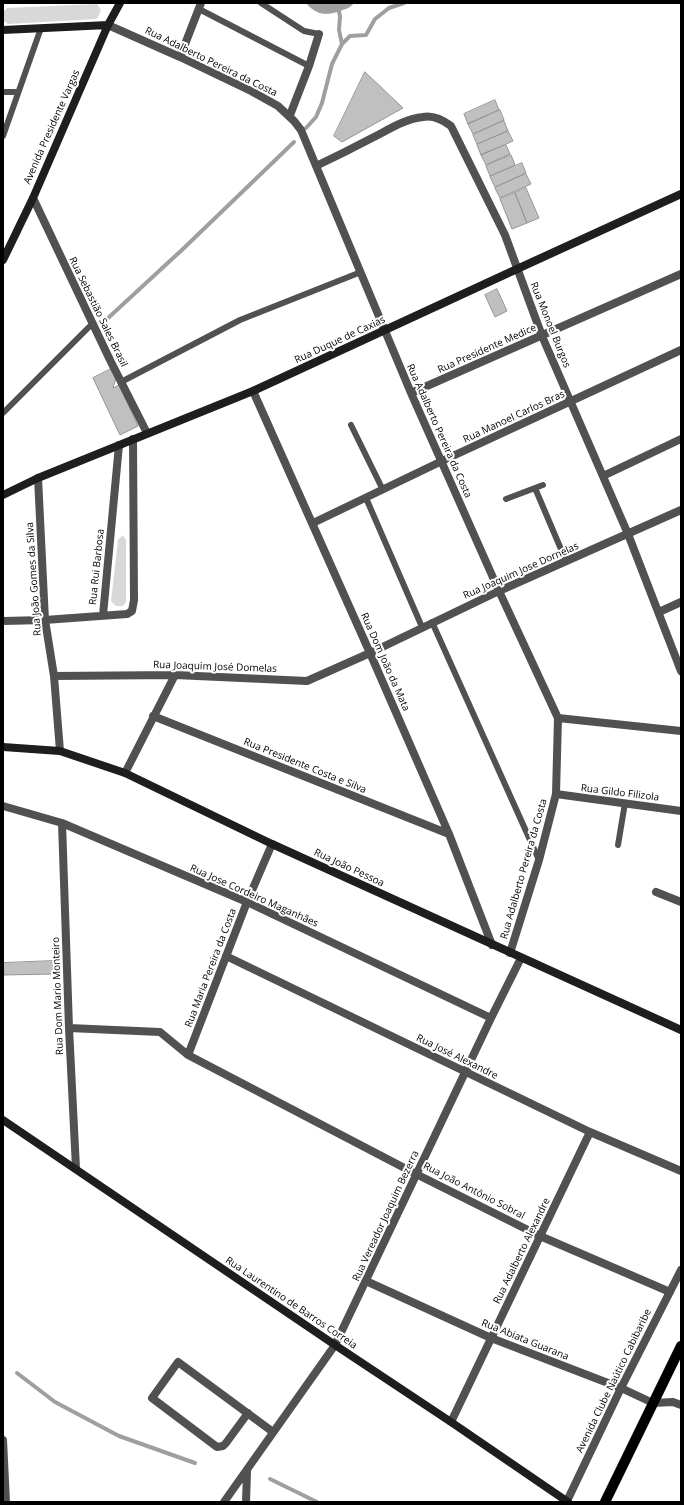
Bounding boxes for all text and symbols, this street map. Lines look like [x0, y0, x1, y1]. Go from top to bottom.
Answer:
street label: Rua Adalberto Pereira da Costa [143, 25, 279, 99]
street label: Avenida Presidente Vargas [21, 68, 83, 186]
street label: Rua Sebastião Sales Brasil [66, 255, 130, 369]
street label: Rua Monoel Burgos [527, 280, 573, 370]
street label: Rua Duque de Caxias [293, 314, 387, 366]
street label: Rua Presidente Medice [436, 322, 538, 376]
street label: Rua Adalberto Pereira da Costa [404, 362, 474, 500]
street label: Rua Manoel Carlos Bras [461, 388, 567, 446]
street label: Rua João Gomes da Silva [24, 522, 44, 636]
street label: Rua Rui Barbosa [87, 528, 107, 606]
street label: Rua Joaquim Jose Dornelas [461, 540, 581, 602]
street label: Rua Dom João da Mata [358, 611, 412, 713]
street label: Rua Joaquim José Domelas [153, 659, 277, 675]
street label: Rua Presidente Costa e Silva [242, 736, 368, 796]
street label: Rua Gildo Filizola [580, 782, 660, 804]
street label: Rua Adalberto Pereira da Costa [498, 797, 550, 941]
street label: Rua João Pessoa [312, 846, 386, 890]
street label: Rua Jose Cordeiro Maganhães [188, 862, 320, 930]
street label: Rua Maria Pereira da Costa [183, 907, 239, 1029]
street label: Rua Dom Mario Monteiro [50, 937, 66, 1055]
street label: Rua José Alexandre [414, 1032, 500, 1082]
street label: Rua Vereador Joaquim Bezerra [350, 1149, 422, 1283]
street label: Rua João Antônio Sobral [421, 1160, 527, 1222]
street label: Rua Adalberto Alexandre [491, 1196, 553, 1306]
street label: Rua Laurentino de Barros Correia [223, 1254, 359, 1352]
street label: Avenida Clube Naútico Cabibaribe [574, 1307, 654, 1455]
street label: Rua Abiata Guarana [480, 1317, 570, 1363]

